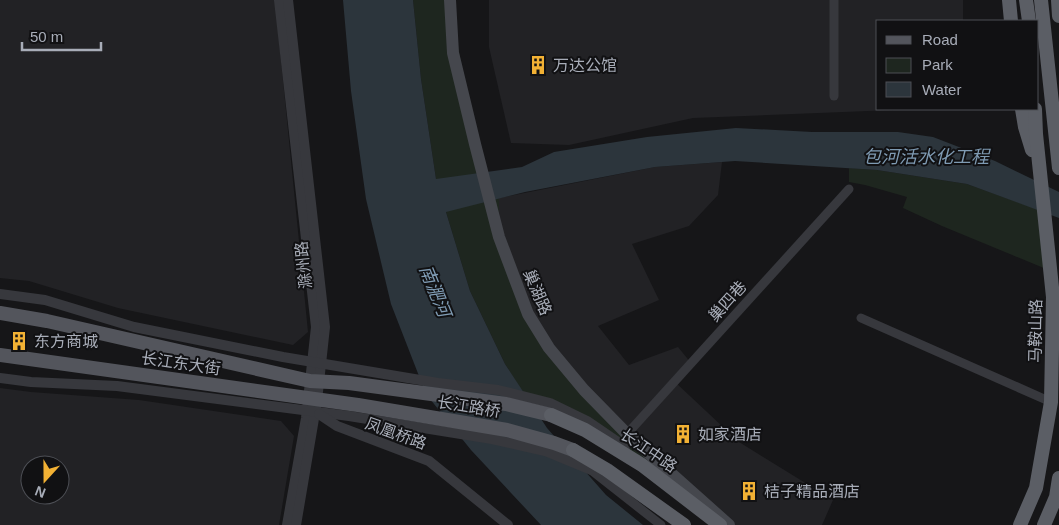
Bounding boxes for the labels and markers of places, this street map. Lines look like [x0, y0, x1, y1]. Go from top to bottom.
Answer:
building icon: 万达公馆 [527, 54, 549, 76]
place label: 万达公馆 [553, 57, 617, 74]
building icon: 东方商城 [8, 330, 30, 352]
place label: 东方商城 [34, 333, 98, 350]
building icon: 如家酒店 [672, 423, 694, 445]
place label: 如家酒店 [698, 426, 762, 443]
building icon: 桔子精品酒店 [738, 480, 760, 502]
place label: 桔子精品酒店 [764, 483, 860, 500]

